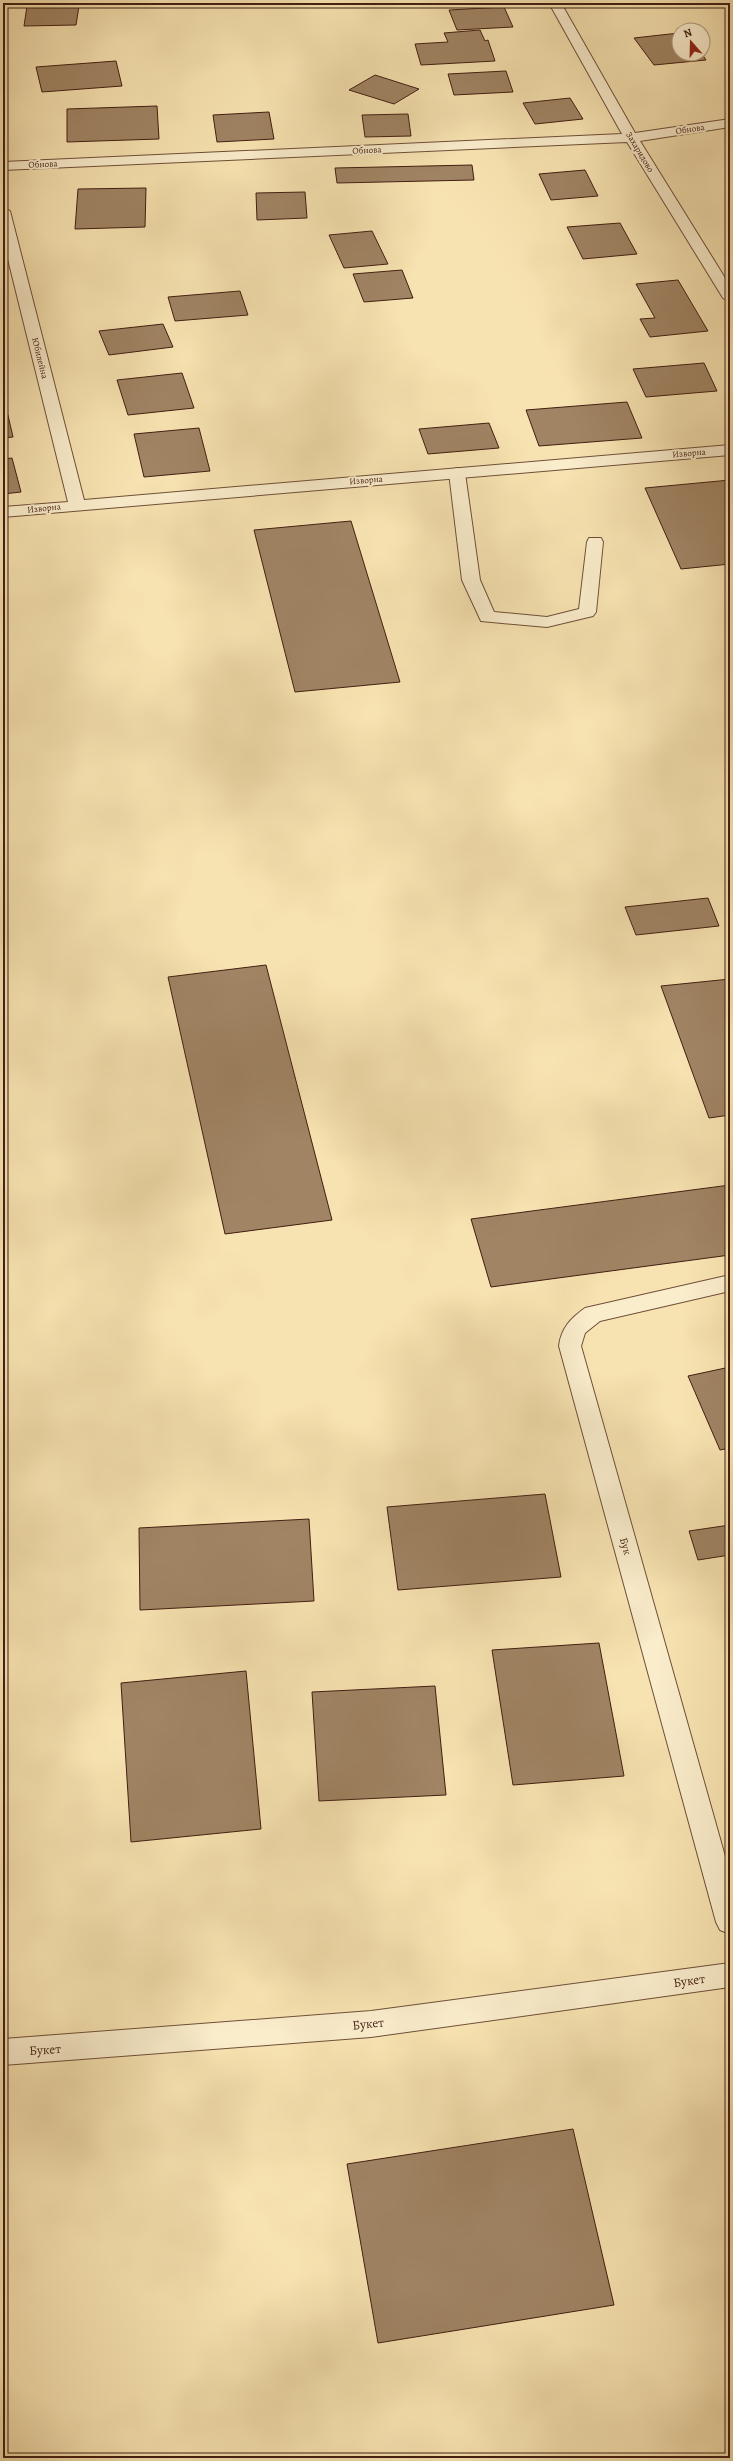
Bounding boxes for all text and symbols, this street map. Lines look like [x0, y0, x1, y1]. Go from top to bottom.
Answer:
north arrow [671, 22, 711, 62]
text: N [681, 25, 694, 41]
street label: Обнова [675, 121, 706, 137]
street label: Захаридово [623, 130, 657, 175]
street label: Обнова [352, 143, 383, 157]
street label: Обнова [28, 157, 59, 171]
street label: Юбилейна [29, 336, 51, 381]
street label: Изворна [672, 445, 707, 460]
street label: Изворна [349, 472, 384, 487]
street label: Изворна [27, 500, 62, 516]
street label: Бук [616, 1536, 635, 1557]
street label: Букет [672, 1970, 706, 1991]
street label: Букет [351, 2013, 385, 2034]
street label: Букет [29, 2040, 62, 2059]

